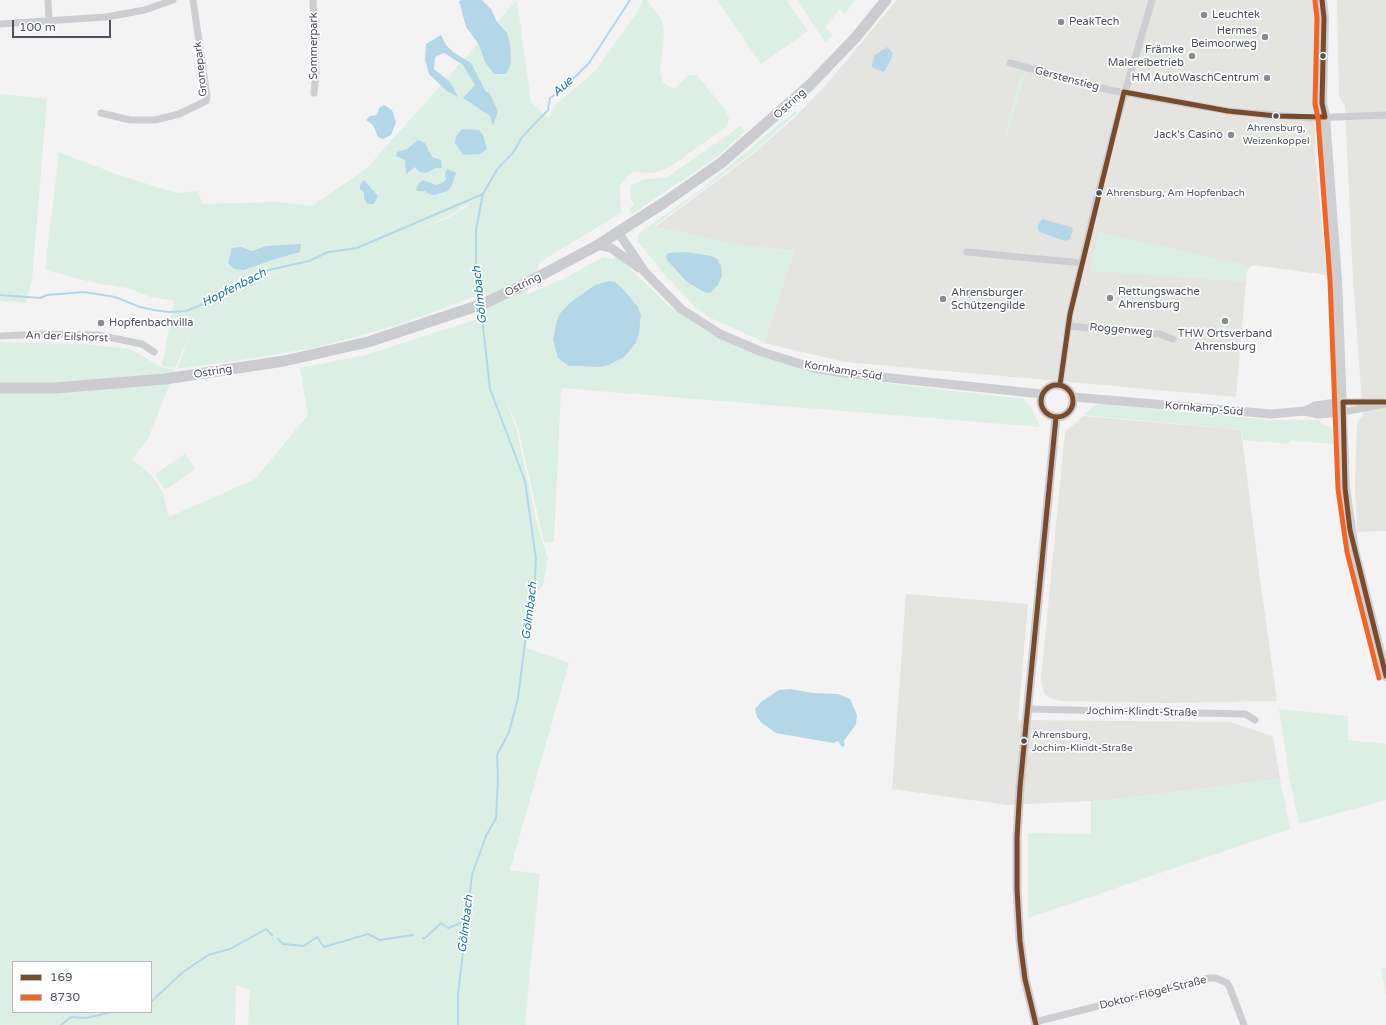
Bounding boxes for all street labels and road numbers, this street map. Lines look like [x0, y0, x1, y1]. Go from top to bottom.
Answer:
street label: Sommerpark [307, 12, 321, 80]
street label: Gronepark [192, 41, 210, 97]
street label: Gerstenstieg [1033, 64, 1101, 94]
street label: Ostring [771, 86, 809, 122]
street label: Ostring [503, 270, 543, 300]
street label: Roggenweg [1089, 321, 1153, 339]
street label: An der Eilshorst [25, 329, 109, 345]
street label: Kornkamp-Süd [803, 358, 883, 384]
street label: Ostring [193, 362, 233, 382]
street label: Kornkamp-Süd [1164, 399, 1244, 419]
street label: Jochim-Klindt-Straße [1087, 704, 1197, 720]
street label: Doktor-Flögel-Straße [1098, 973, 1208, 1013]

